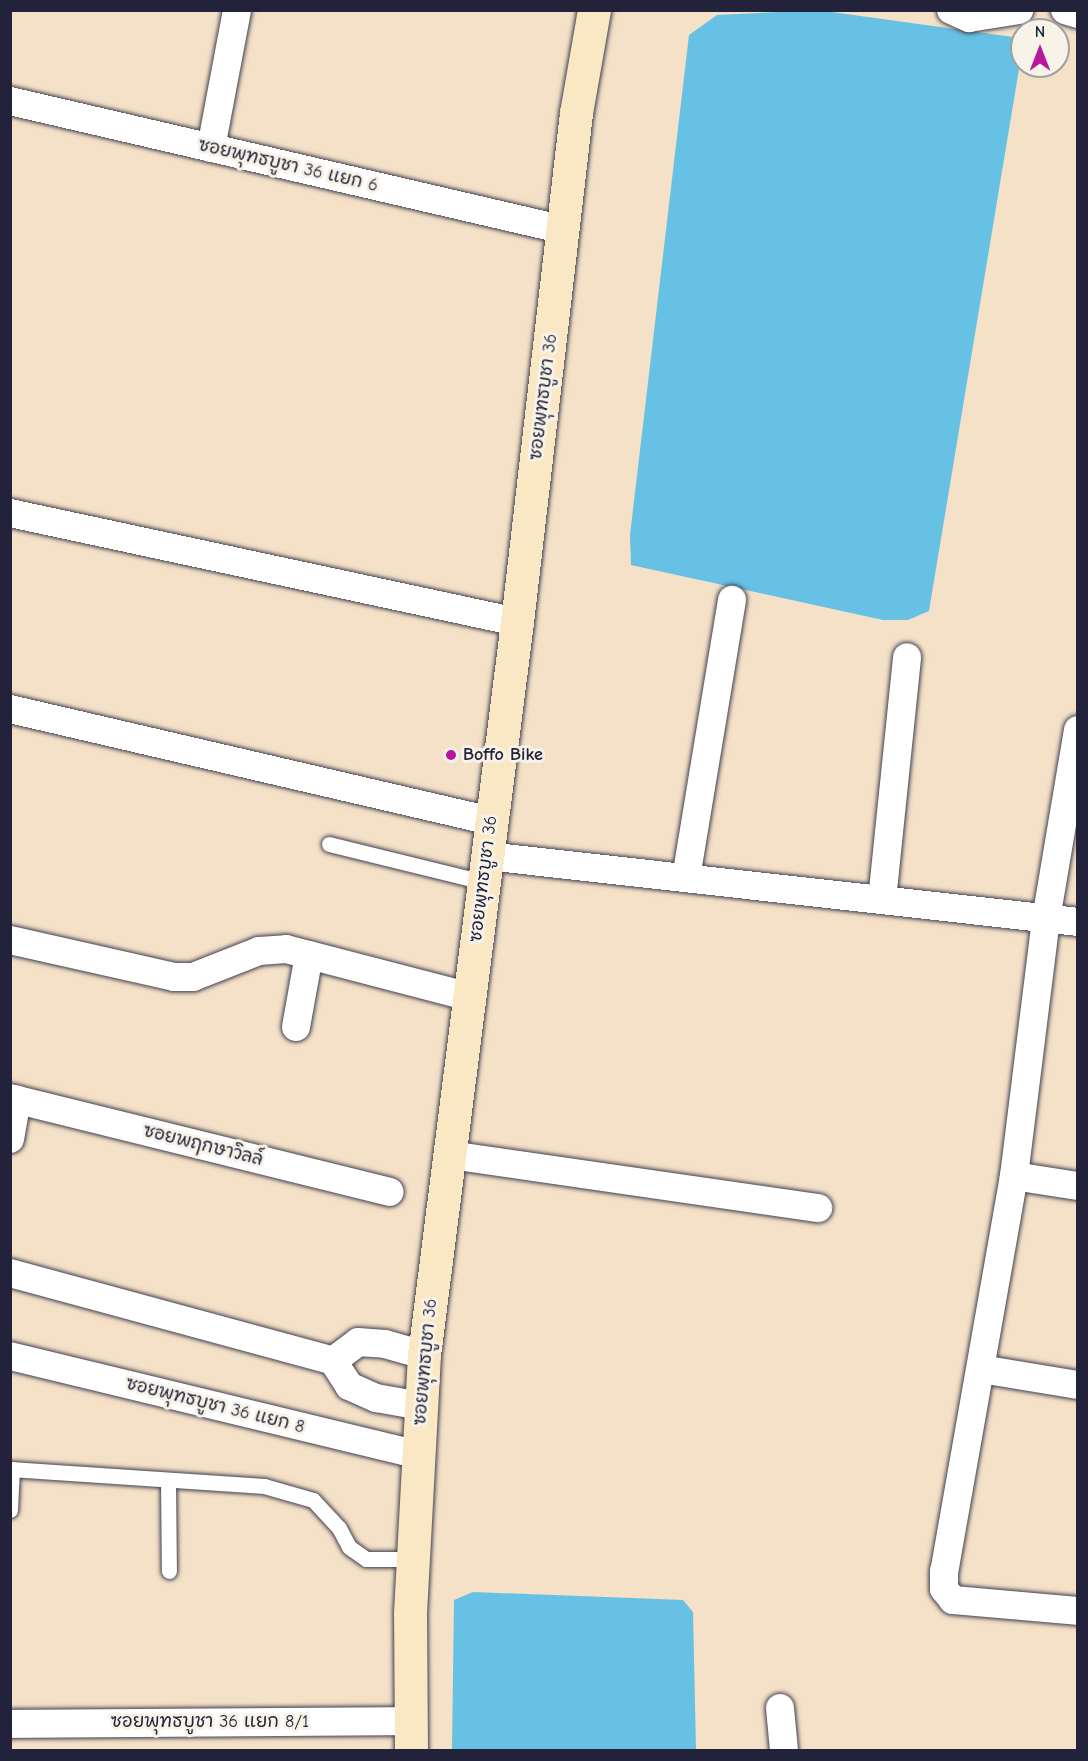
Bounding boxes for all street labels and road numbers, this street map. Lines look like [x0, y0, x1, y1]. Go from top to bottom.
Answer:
street label: ซอยพุทธบูชา 36 แยก 6 [196, 135, 380, 197]
street label: ซอยพุทธบูชา 36 [526, 332, 562, 462]
street label: ซอยพุทธบูชา 36 [466, 814, 502, 944]
street label: ซอยพฤกษาวิลล์ [141, 1121, 265, 1171]
street label: ซอยพุทธบูชา 36 [410, 1298, 442, 1426]
street label: ซอยพุทธบูชา 36 แยก 8 [123, 1373, 307, 1439]
street label: ซอยพุทธบูชา 36 แยก 8/1 [111, 1711, 309, 1733]

